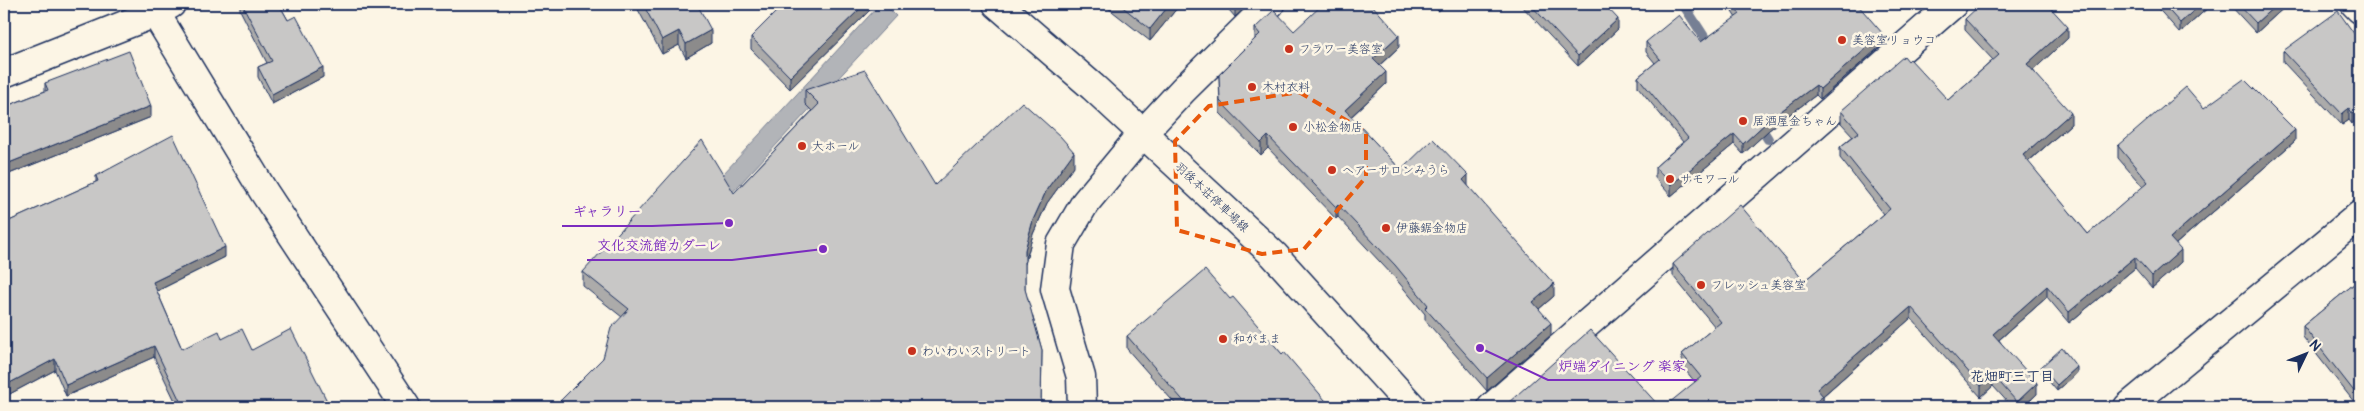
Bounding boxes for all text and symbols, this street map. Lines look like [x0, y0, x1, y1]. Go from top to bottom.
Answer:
place label: 美容室リョウコ [1852, 33, 1936, 48]
marker: 美容室リョウコ [1836, 34, 1848, 46]
place label: フラワー美容室 [1299, 42, 1383, 57]
marker: フラワー美容室 [1283, 43, 1295, 55]
place label: 木村衣料 [1262, 80, 1310, 95]
marker: 木村衣料 [1246, 81, 1258, 93]
place label: 居酒屋金ちゃん [1753, 114, 1837, 129]
marker: 居酒屋金ちゃん [1737, 115, 1749, 127]
place label: 小松金物店 [1303, 120, 1363, 135]
marker: 小松金物店 [1287, 121, 1299, 133]
place label: 大ホール [812, 139, 859, 154]
marker: 大ホール [796, 140, 808, 152]
street label: 羽後本荘停車場線 [1171, 159, 1252, 236]
place label: ヘアーサロンみうら [1342, 163, 1450, 178]
marker: ヘアーサロンみうら [1326, 164, 1338, 176]
place label: サモワール [1680, 172, 1739, 187]
marker: サモワール [1664, 173, 1676, 185]
callout: ギャラリー [562, 197, 652, 226]
text: ギャラリー [572, 203, 642, 220]
place label: 伊藤鋸金物店 [1396, 221, 1468, 236]
marker: 伊藤鋸金物店 [1380, 222, 1392, 234]
callout: 文化交流館カダーレ [587, 231, 732, 260]
text: 文化交流館カダーレ [597, 237, 721, 254]
place label: フレッシュ美容室 [1711, 278, 1806, 293]
marker: フレッシュ美容室 [1695, 279, 1707, 291]
north arrow [2282, 328, 2332, 378]
place label: 和がまま [1233, 332, 1281, 347]
marker: 和がまま [1217, 333, 1229, 345]
text: N [2306, 336, 2325, 355]
place label: わいわいストリート [922, 344, 1031, 359]
marker: わいわいストリート [906, 345, 918, 357]
callout: 炉端ダイニング 楽家 [1548, 351, 1697, 380]
text: 炉端ダイニング 楽家 [1558, 358, 1686, 375]
district label: 花畑町三丁目 [1970, 368, 2054, 385]

